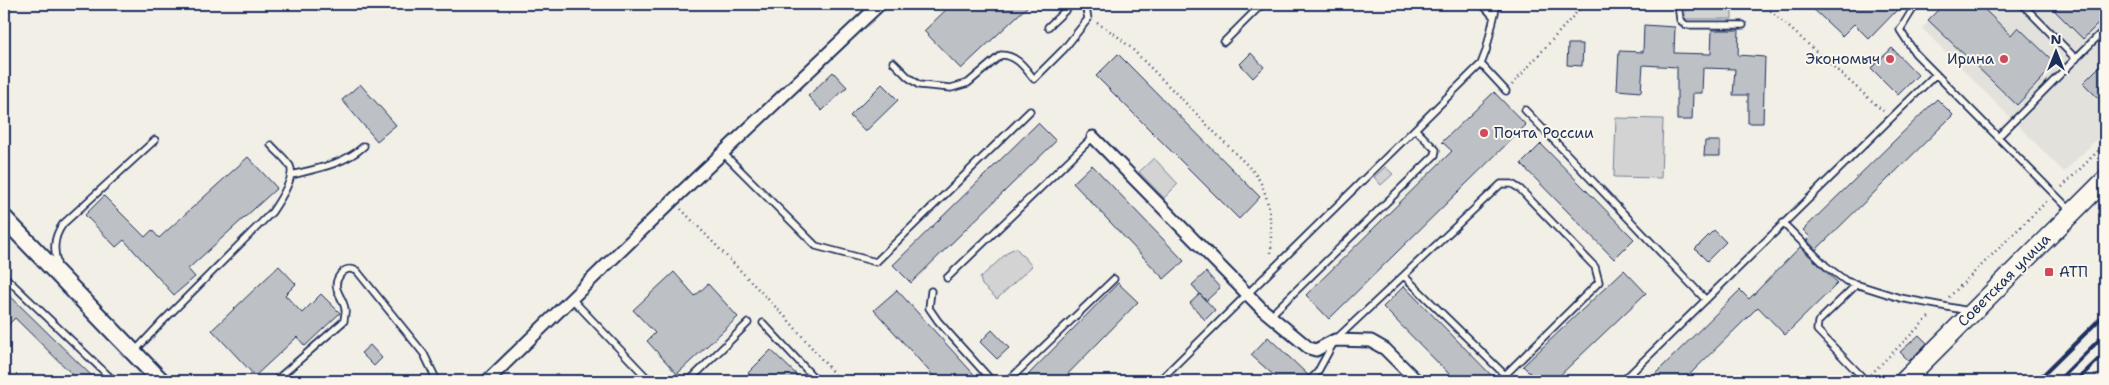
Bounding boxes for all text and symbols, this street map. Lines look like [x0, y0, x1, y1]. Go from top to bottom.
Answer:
north arrow [2032, 28, 2082, 78]
text: N [2050, 30, 2062, 48]
place label: Экономыч [1805, 49, 1880, 69]
place label: Ирина [1947, 49, 1995, 69]
marker: Экономыч [1884, 53, 1896, 65]
marker: Ирина [1998, 53, 2010, 65]
place label: Почта России [1494, 123, 1594, 143]
marker: Почта России [1478, 127, 1490, 139]
street label: Советская улица [1953, 229, 2055, 331]
place label: АТП [2059, 262, 2088, 282]
marker: АТП [2043, 266, 2055, 278]

